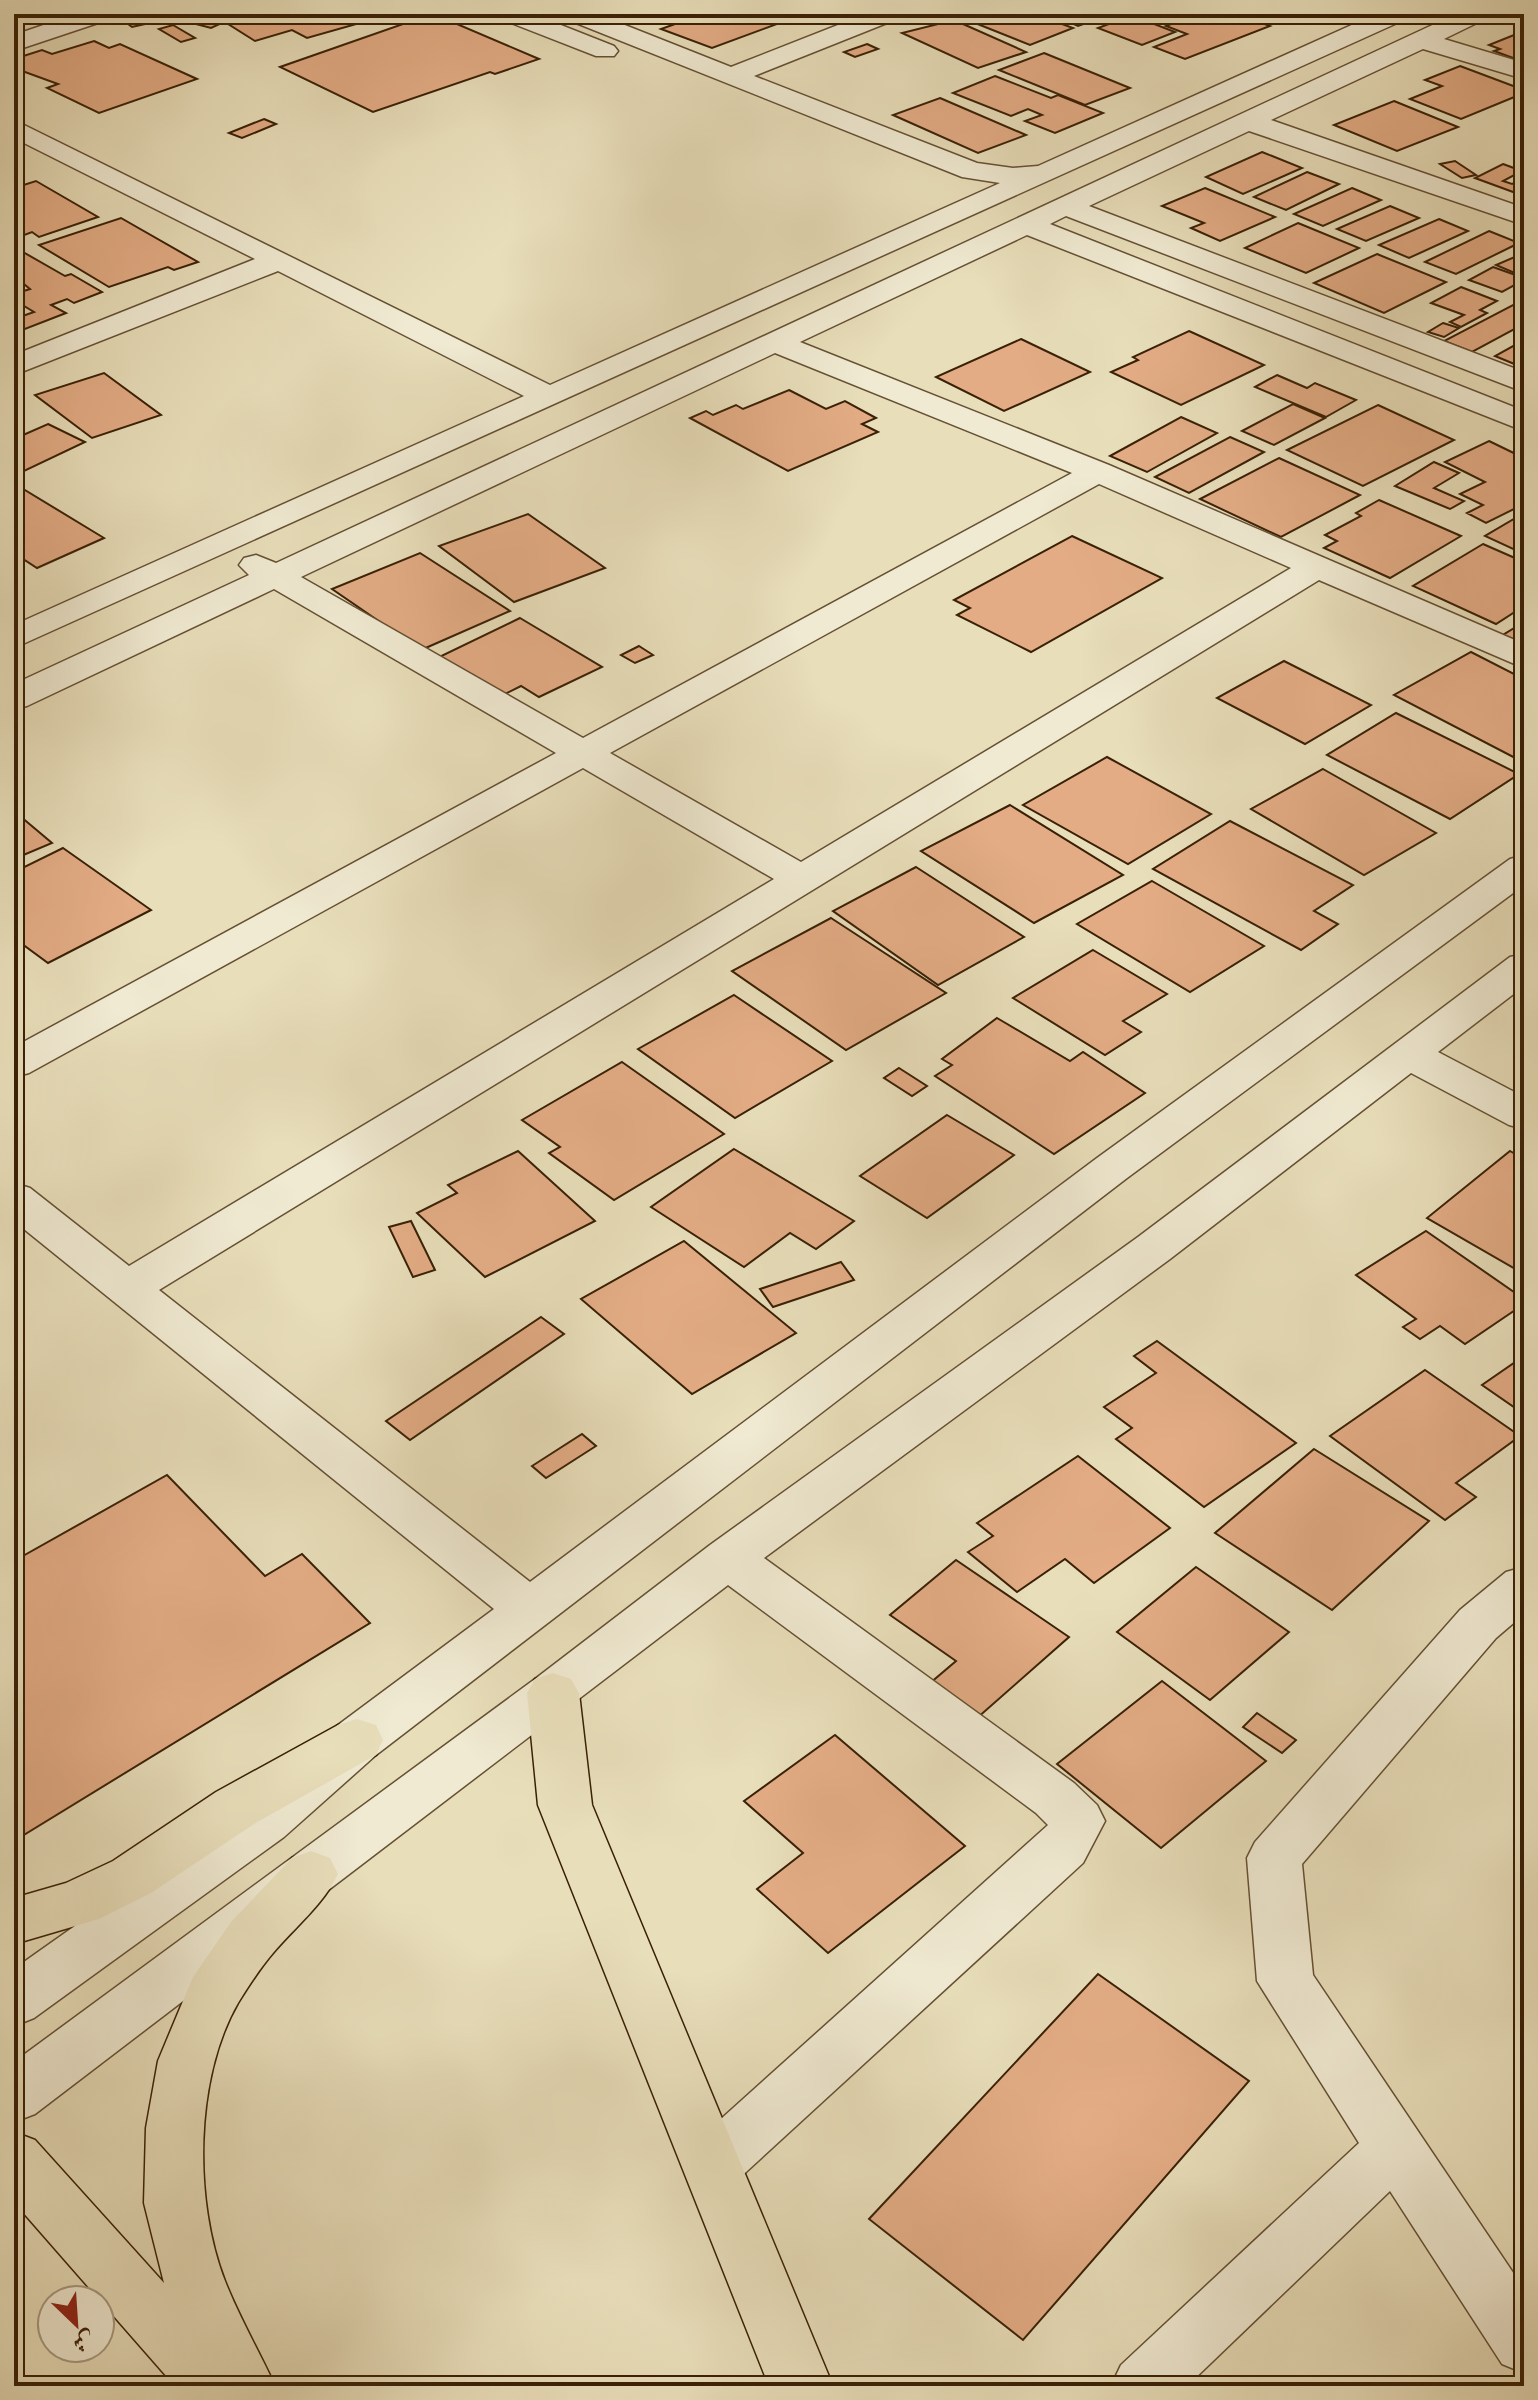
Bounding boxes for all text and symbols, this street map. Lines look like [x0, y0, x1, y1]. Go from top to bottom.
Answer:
north arrow [36, 2284, 116, 2364]
text: ش [68, 2324, 100, 2359]

